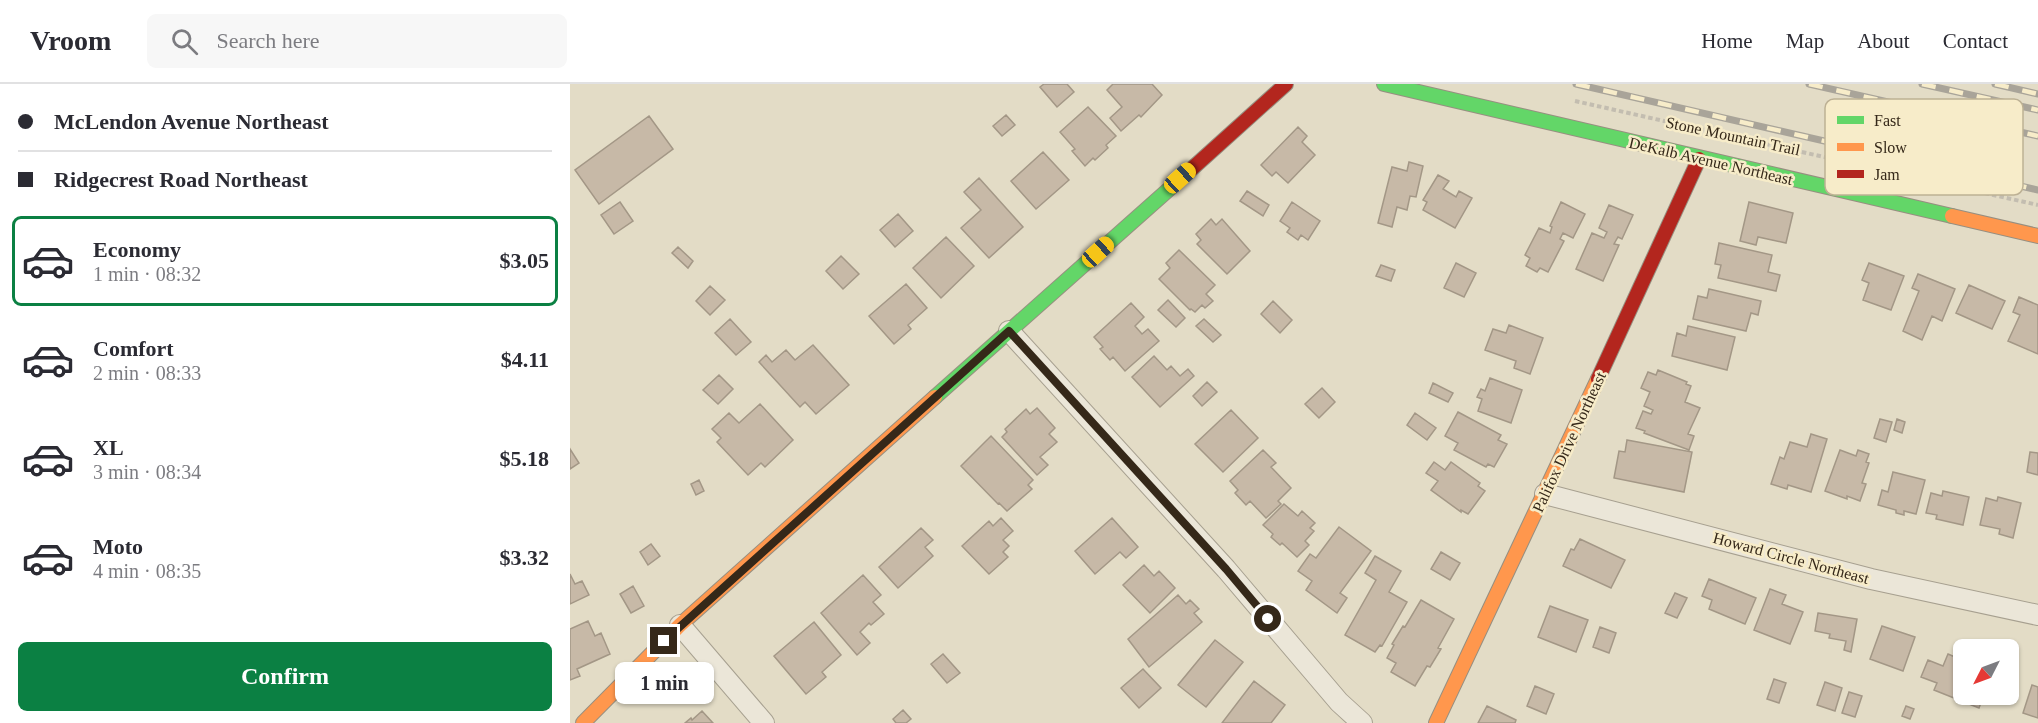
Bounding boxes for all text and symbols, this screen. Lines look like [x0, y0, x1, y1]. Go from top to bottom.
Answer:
search box [147, 14, 567, 68]
text: Vroom [30, 25, 111, 56]
icon: search [168, 25, 201, 58]
text: Search here [216, 28, 320, 53]
text: Home [1701, 29, 1753, 53]
text: Map [1786, 29, 1824, 53]
text: About [1857, 29, 1910, 53]
text: Contact [1943, 29, 2008, 53]
legend [1825, 99, 2023, 195]
text: McLendon Avenue Northeast [54, 109, 329, 134]
text: Fast [1874, 112, 1901, 129]
street label: Stone Mountain Trail [1664, 113, 1802, 159]
street label: DeKalb Avenue Northeast [1627, 134, 1795, 188]
text: Slow [1874, 139, 1907, 156]
car [1161, 159, 1199, 197]
text: Jam [1874, 166, 1900, 183]
text: Ridgecrest Road Northeast [54, 167, 308, 192]
car [1079, 233, 1117, 271]
icon: car [21, 234, 75, 288]
text: Economy [93, 237, 181, 262]
text: $3.05 [500, 248, 549, 273]
text: 1 min · 08:32 [93, 263, 201, 285]
icon: car [21, 333, 75, 387]
text: Comfort [93, 336, 174, 361]
text: $4.11 [501, 347, 549, 372]
text: 2 min · 08:33 [93, 362, 201, 384]
street label: Palifox Drive Northeast [1529, 369, 1609, 515]
icon: car [21, 432, 75, 486]
text: XL [93, 435, 124, 460]
text: $5.18 [500, 446, 549, 471]
text: 3 min · 08:34 [93, 461, 201, 483]
street label: Howard Circle Northeast [1711, 529, 1871, 587]
icon: car [21, 531, 75, 585]
text: Moto [93, 534, 143, 559]
text: $3.32 [500, 545, 549, 570]
text: 4 min · 08:35 [93, 560, 201, 582]
route start [1254, 605, 1281, 632]
route end [650, 627, 677, 654]
north arrow [1953, 639, 2019, 705]
map controls [1953, 639, 2019, 705]
button: Confirm [18, 642, 552, 711]
callout: 1 min [614, 662, 714, 704]
text: 1 min [640, 672, 689, 694]

